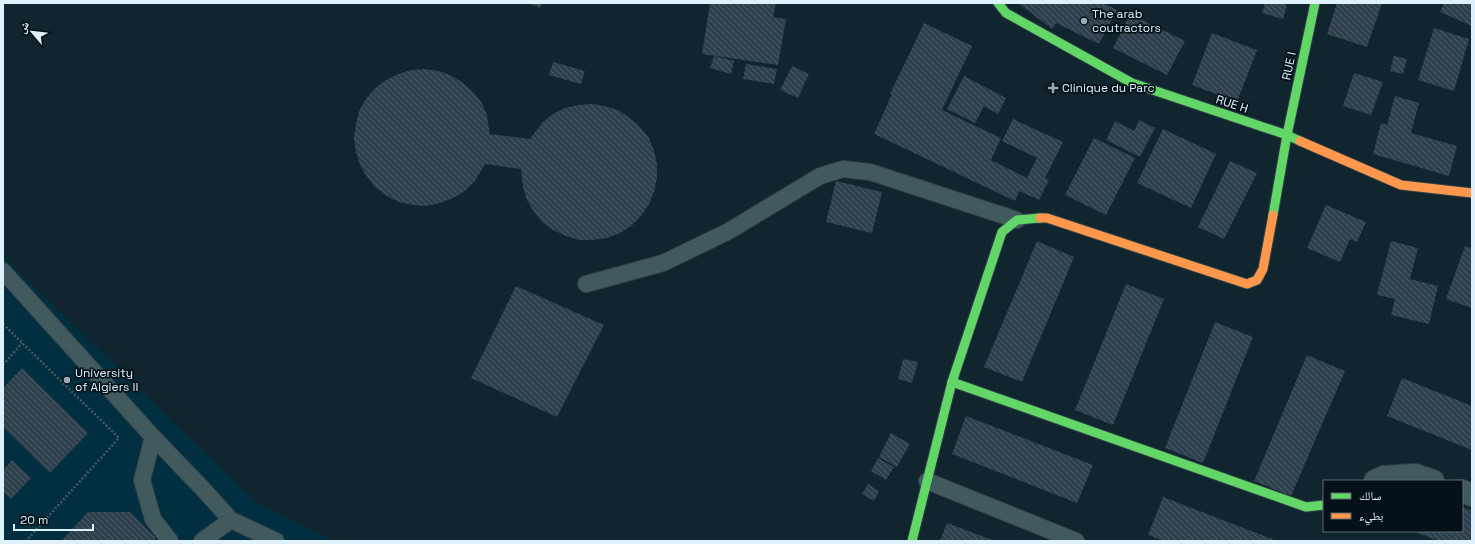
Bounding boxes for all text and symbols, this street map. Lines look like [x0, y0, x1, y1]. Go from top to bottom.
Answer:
place label: The arab coutractors [1092, 6, 1161, 36]
north arrow [12, 12, 52, 52]
marker: The arab coutractors [1079, 16, 1089, 26]
text: ش [14, 19, 33, 36]
street label: RUE I [1278, 50, 1300, 82]
place label: Clinique du Parc [1062, 80, 1155, 96]
marker: Clinique du Parc [1047, 82, 1059, 94]
street label: RUE H [1214, 91, 1250, 117]
place label: University of Algiers II [75, 365, 138, 395]
marker: University of Algiers II [62, 375, 72, 385]
legend [1323, 480, 1463, 532]
text: سالك [1359, 488, 1381, 504]
scale bar [14, 506, 93, 532]
text: بطيء [1359, 508, 1383, 526]
text: 20 m [20, 512, 48, 528]

